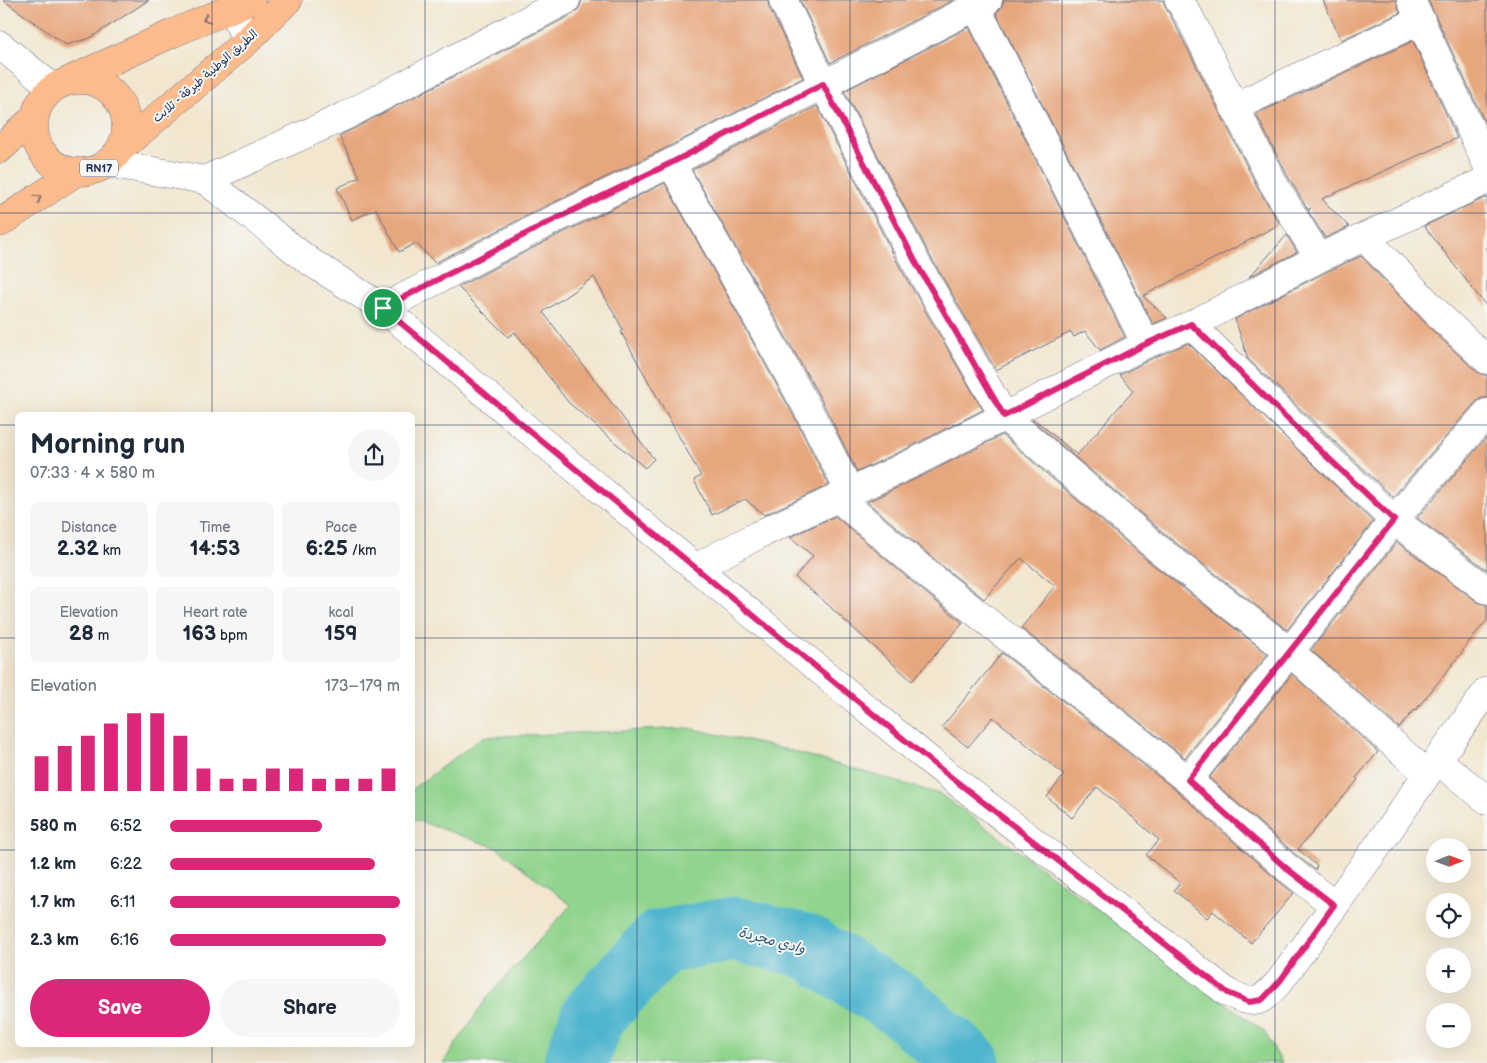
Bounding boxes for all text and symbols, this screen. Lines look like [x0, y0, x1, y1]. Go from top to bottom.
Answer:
one-way arrow [202, 12, 211, 23]
street label: الطريق الوطنية طبرقة - تلابت [150, 27, 261, 126]
road number: RN17 [80, 160, 118, 177]
one-way arrow [32, 195, 42, 204]
pin [362, 287, 404, 329]
icon: arrive [369, 294, 397, 322]
text: Morning run [30, 428, 185, 461]
button: share [348, 429, 400, 481]
text: 07:33 · 4 × 580 m [30, 464, 155, 483]
text: Distance [61, 519, 117, 536]
text: Time [199, 519, 231, 536]
text: Pace [325, 519, 357, 536]
text: 2.32 [57, 536, 99, 561]
text: 14:53 [190, 536, 240, 561]
text: 6:25 [305, 536, 348, 561]
text: km [99, 542, 121, 559]
text: /km [348, 542, 377, 559]
text: Elevation [60, 604, 118, 621]
text: Heart rate [183, 604, 247, 621]
text: kcal [328, 604, 354, 621]
text: 28 [69, 621, 94, 646]
text: 163 [182, 621, 216, 646]
text: 159 [324, 621, 358, 646]
text: m [94, 627, 109, 644]
text: bpm [216, 627, 248, 644]
text: Elevation [30, 677, 97, 696]
text: 173–179 m [325, 677, 400, 696]
text: 580 m [30, 817, 77, 836]
text: 6:52 [110, 817, 142, 836]
north arrow [1426, 838, 1471, 882]
map controls [1426, 838, 1471, 1048]
text: 1.2 km [30, 855, 76, 874]
text: 6:22 [110, 855, 142, 874]
text: 1.7 km [30, 893, 75, 912]
text: 6:11 [110, 893, 135, 912]
button: locate [1426, 893, 1471, 938]
water label: وادي مجردة [736, 923, 808, 960]
text: 2.3 km [30, 931, 79, 950]
text: 6:16 [110, 931, 139, 950]
button: + [1426, 948, 1471, 993]
button: Save [30, 979, 210, 1037]
button: Share [220, 979, 400, 1037]
button: − [1426, 1003, 1471, 1048]

